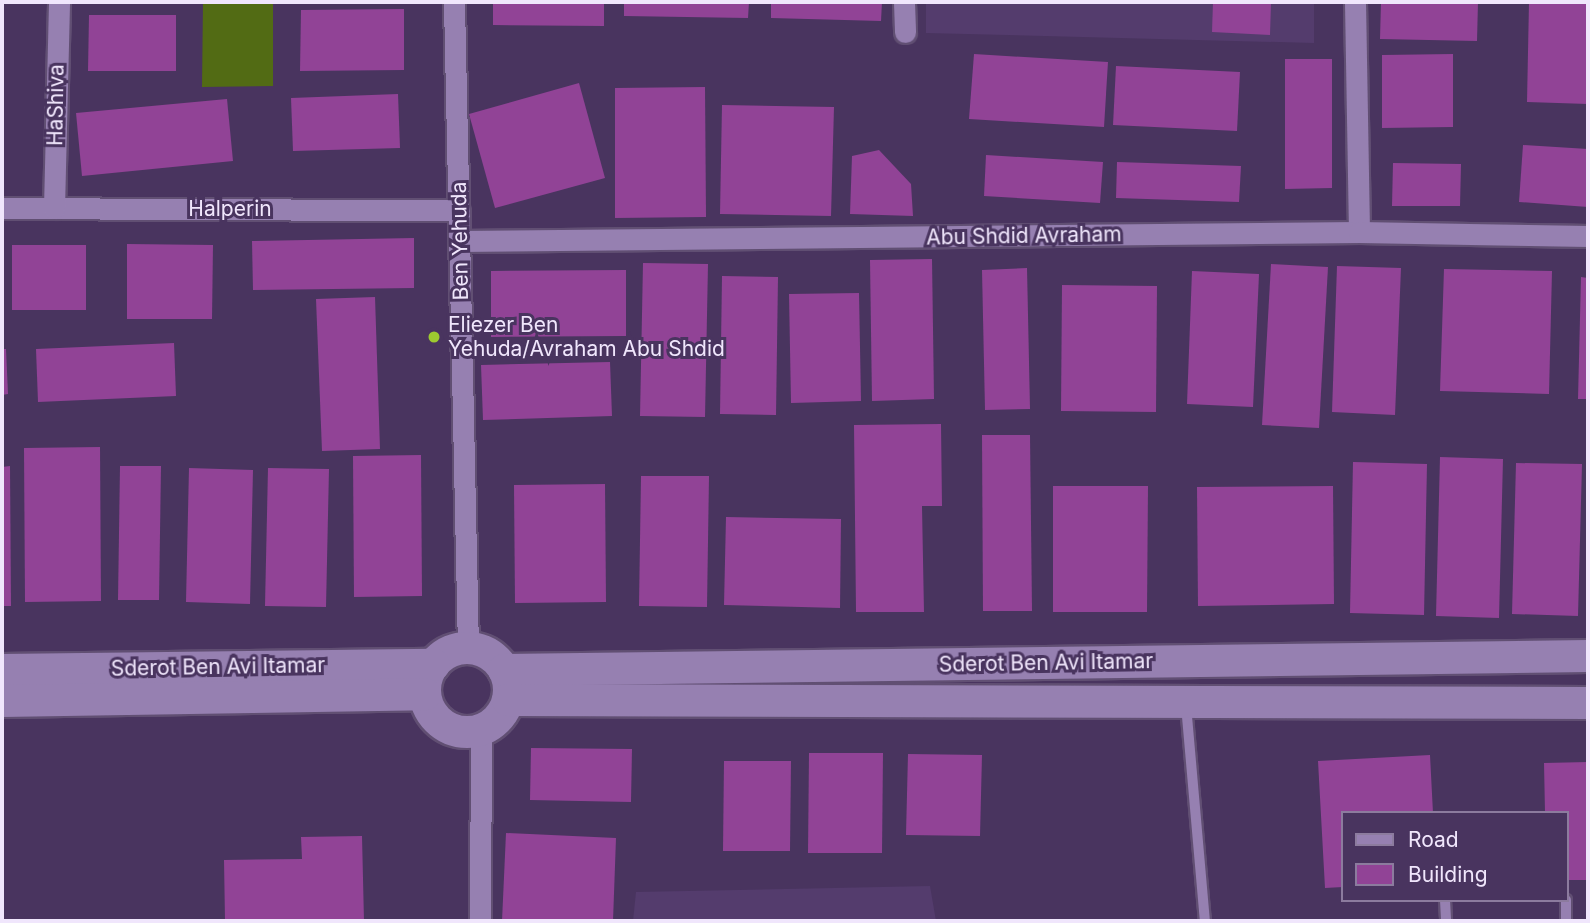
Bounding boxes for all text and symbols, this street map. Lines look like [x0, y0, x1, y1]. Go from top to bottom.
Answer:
street label: HaShiva [43, 64, 69, 146]
street label: Ben Yehuda [446, 181, 474, 301]
street label: Halperin [188, 196, 272, 222]
street label: Abu Shdid Avraham [926, 222, 1122, 250]
place label: Eliezer Ben Yehuda/Avraham Abu Shdid [448, 312, 725, 362]
marker: Eliezer Ben Yehuda/Avraham Abu Shdid [426, 329, 442, 345]
street label: Sderot Ben Avi Itamar [939, 649, 1153, 677]
street label: Sderot Ben Avi Itamar [111, 653, 325, 681]
legend [1342, 811, 1569, 902]
text: Road [1408, 827, 1459, 852]
text: Building [1408, 862, 1488, 887]

